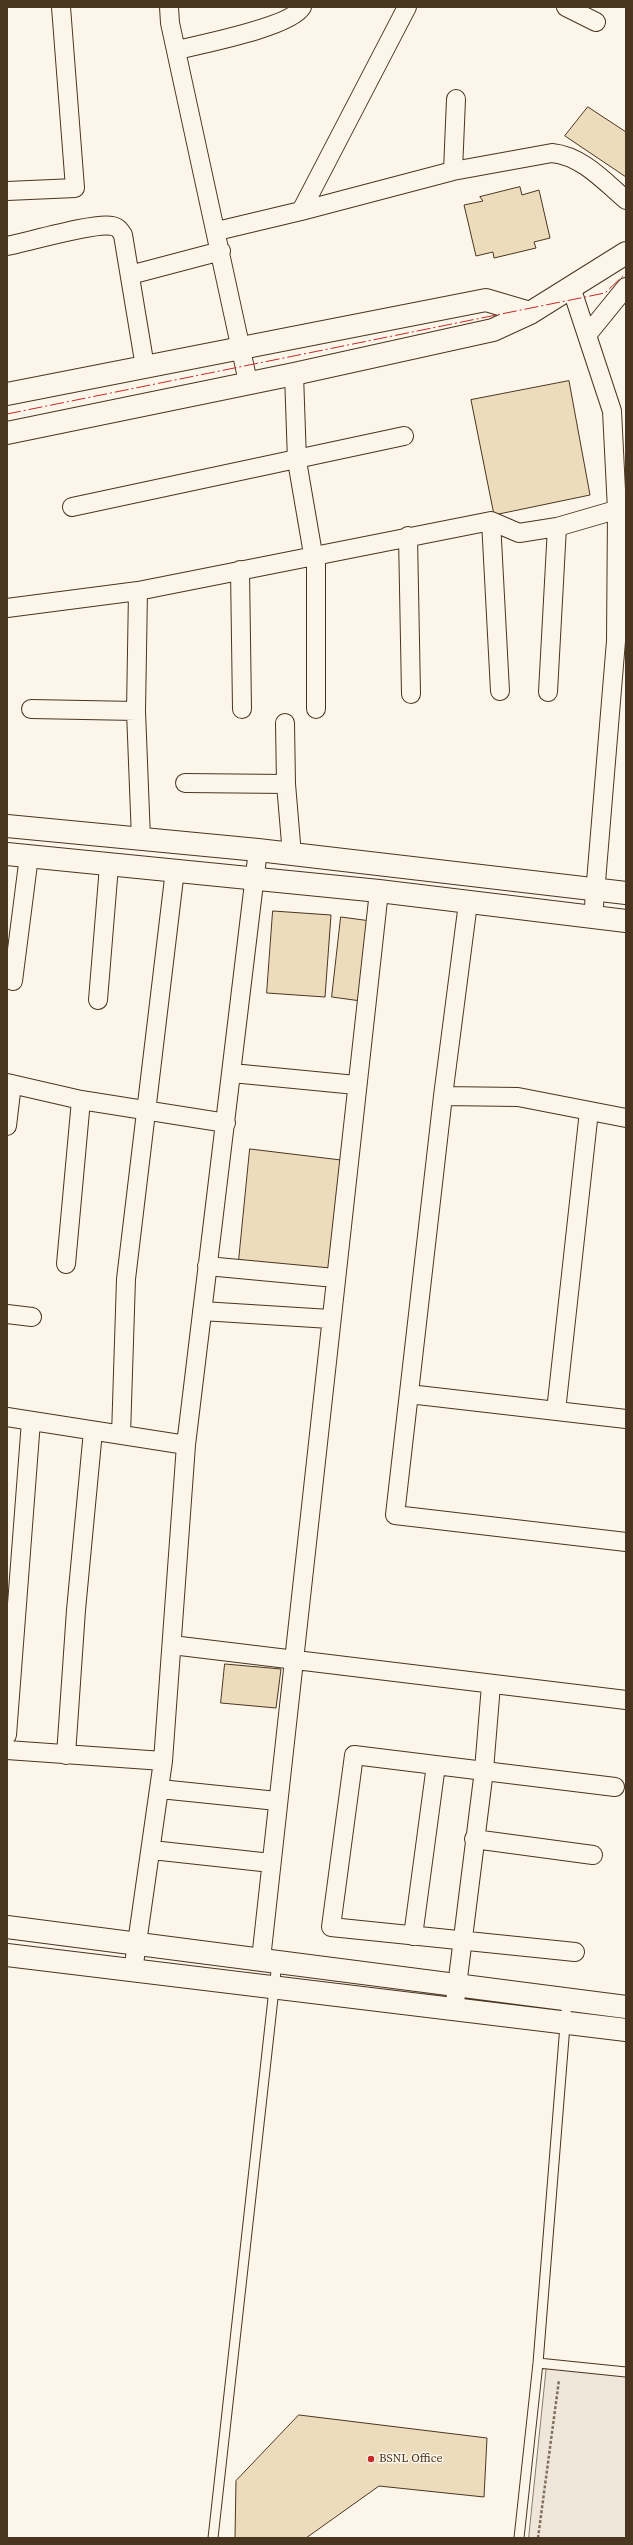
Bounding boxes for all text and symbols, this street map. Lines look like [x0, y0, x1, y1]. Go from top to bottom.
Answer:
place label: BSNL Office [379, 2452, 443, 2466]
marker: BSNL Office [366, 2454, 376, 2464]

